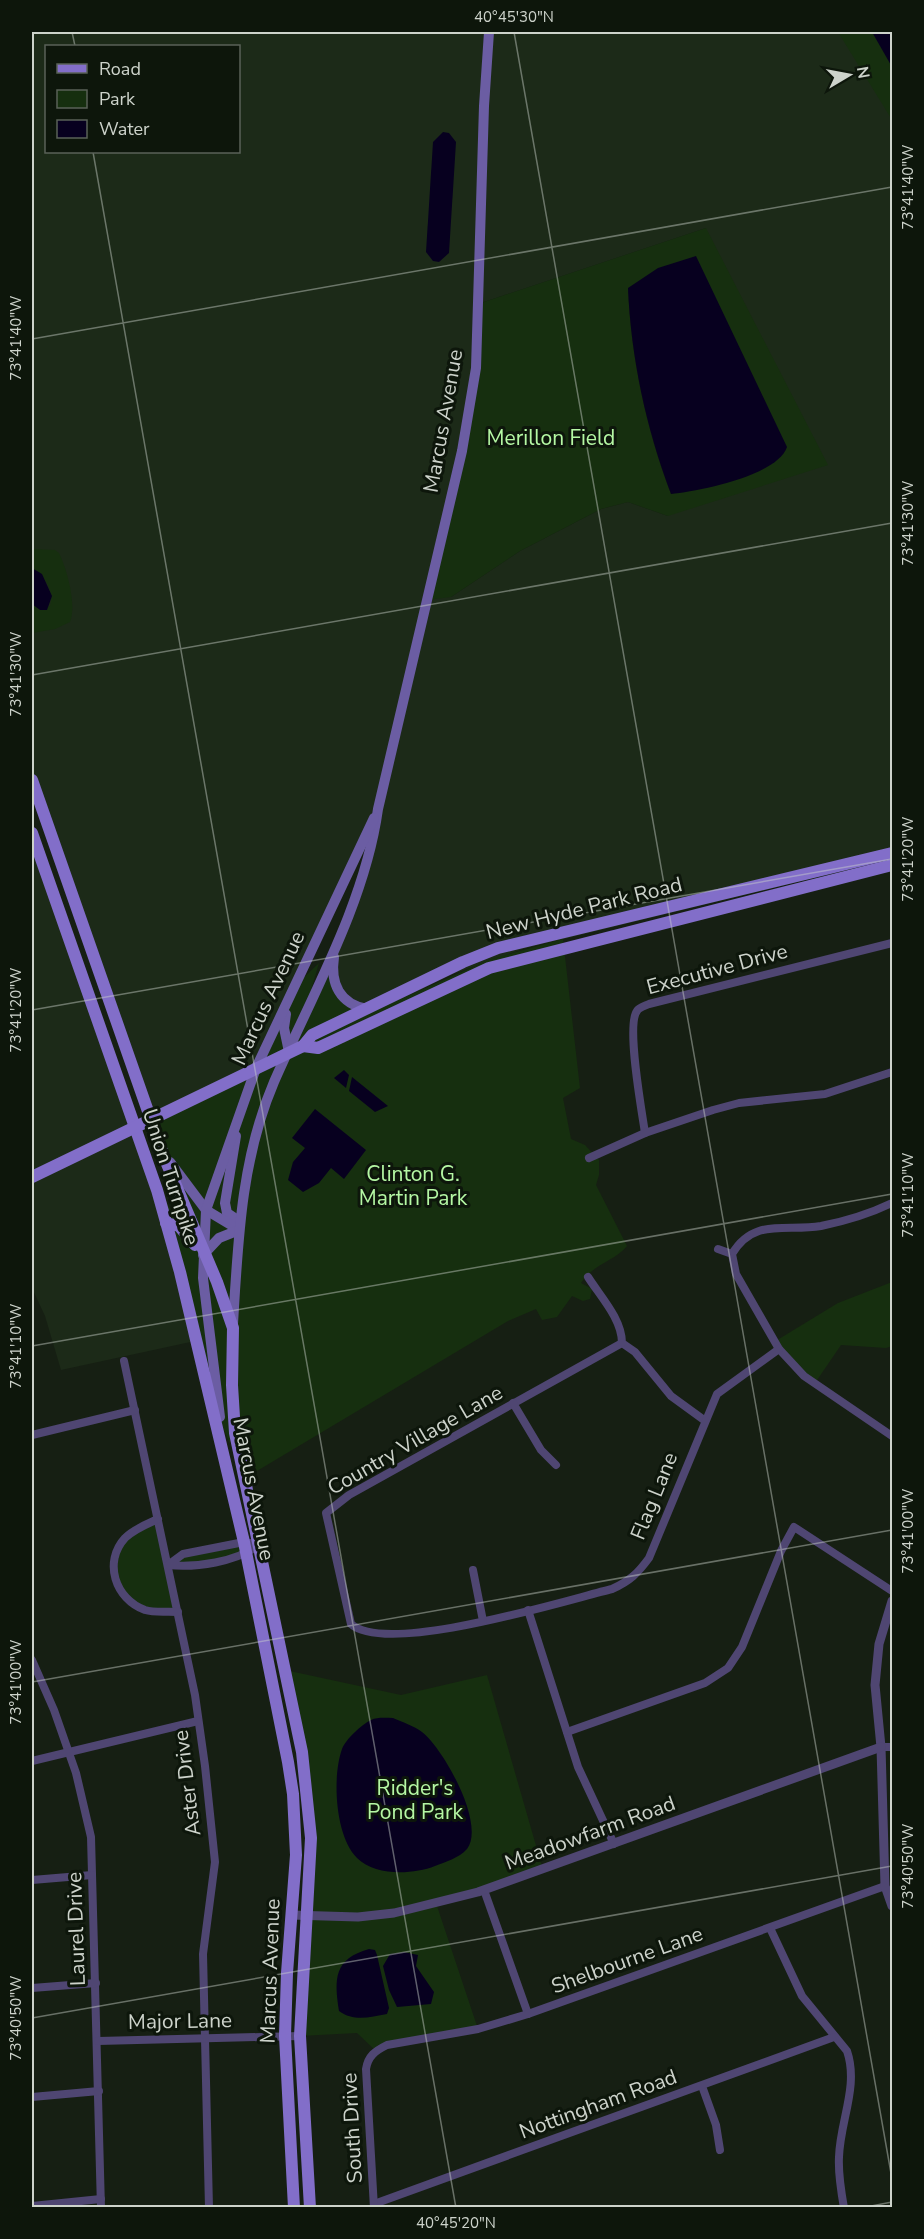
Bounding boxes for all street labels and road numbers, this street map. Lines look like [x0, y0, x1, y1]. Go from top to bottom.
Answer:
street label: Marcus Avenue [417, 347, 469, 495]
street label: New Hyde Park Road [483, 870, 685, 946]
street label: Marcus Avenue [225, 926, 311, 1070]
street label: Executive Drive [643, 937, 791, 1001]
street label: Union Turnpike [136, 1105, 206, 1249]
street label: Country Village Lane [322, 1378, 508, 1502]
street label: Marcus Avenue [226, 1415, 282, 1563]
street label: Flag Lane [624, 1448, 684, 1544]
street label: Aster Drive [167, 1729, 207, 1837]
street label: Meadowfarm Road [501, 1789, 679, 1877]
street label: Laurel Drive [60, 1871, 92, 1987]
street label: Marcus Avenue [253, 1898, 287, 2044]
street label: Shelbourne Lane [547, 1920, 707, 2000]
street label: Major Lane [128, 2006, 232, 2036]
street label: Nottingham Road [515, 2062, 681, 2146]
street label: South Drive [335, 2072, 369, 2184]

